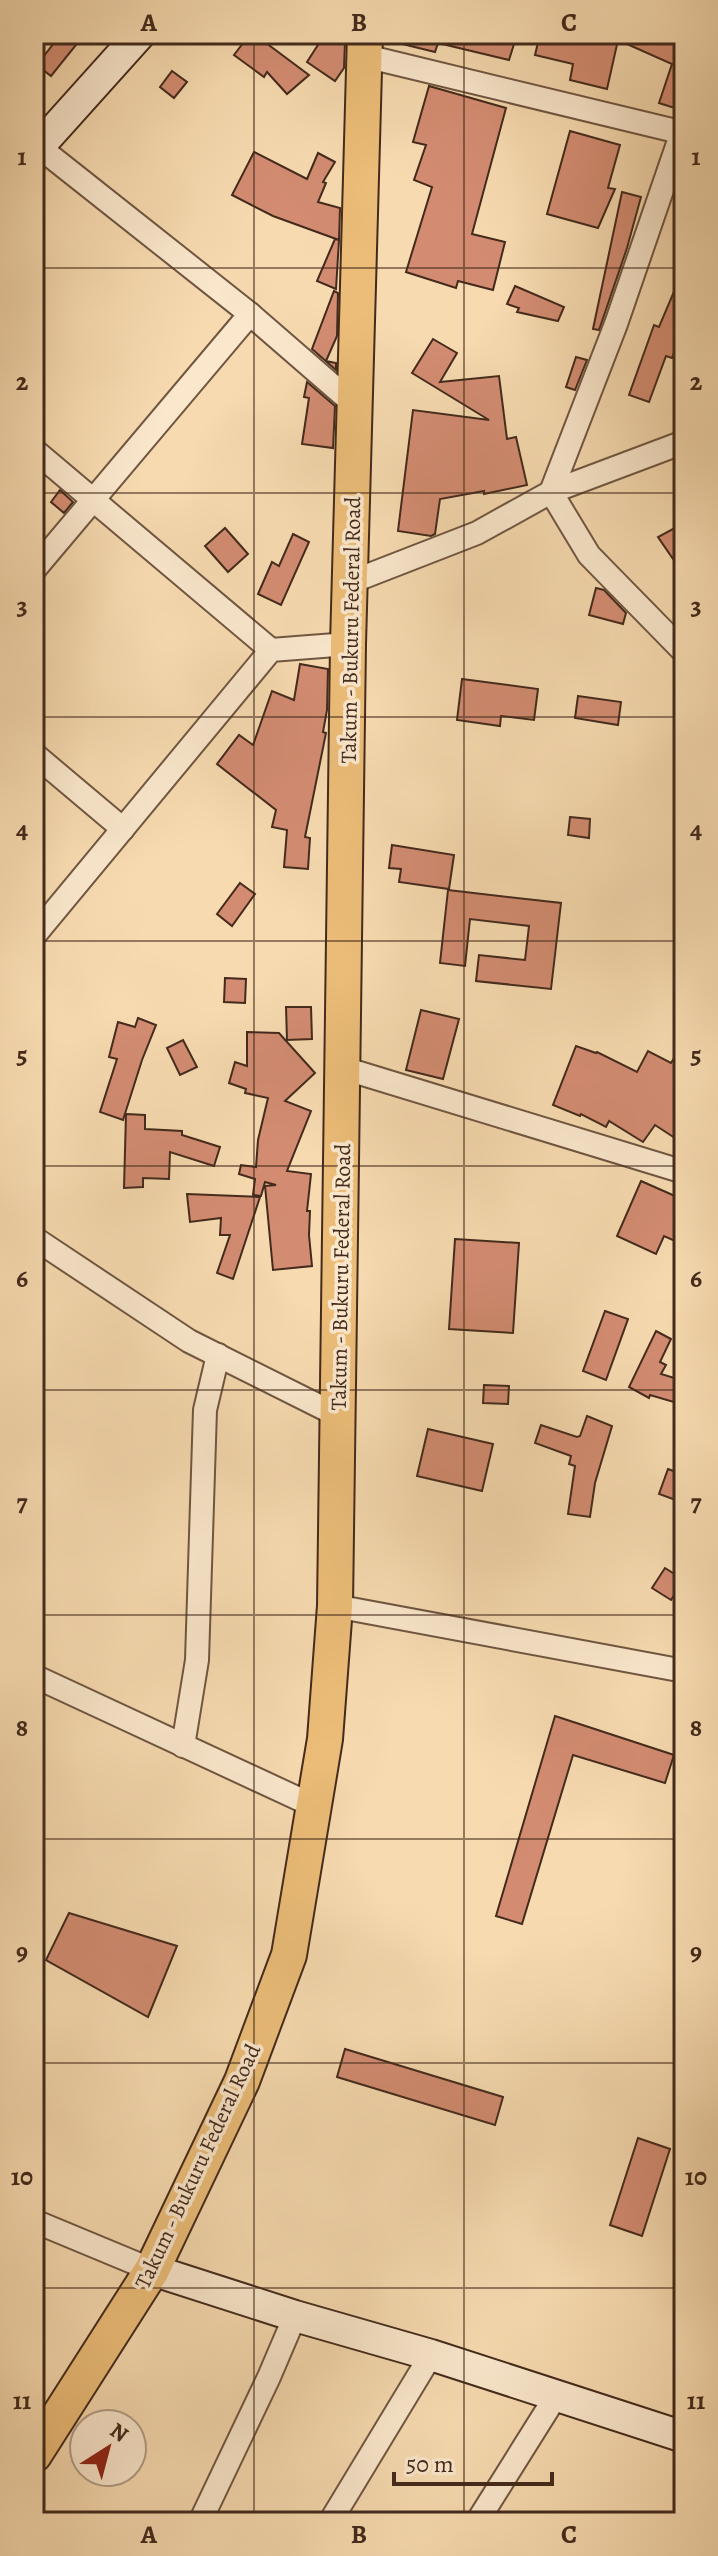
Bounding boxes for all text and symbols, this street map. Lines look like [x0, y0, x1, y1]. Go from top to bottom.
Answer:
text: A [140, 5, 158, 40]
text: B [351, 5, 367, 40]
text: C [561, 5, 577, 40]
text: 1 [17, 139, 27, 174]
text: 1 [691, 139, 701, 174]
text: 2 [16, 364, 29, 399]
text: 2 [690, 364, 703, 399]
street label: Takum - Bukuru Federal Road [334, 496, 368, 764]
text: 3 [16, 588, 28, 623]
text: 3 [690, 588, 702, 623]
text: 4 [16, 812, 28, 847]
text: 4 [690, 812, 702, 847]
text: 5 [16, 1037, 28, 1072]
text: 5 [690, 1037, 702, 1072]
street label: Takum - Bukuru Federal Road [324, 1143, 358, 1411]
text: 6 [16, 1261, 28, 1296]
text: 6 [690, 1261, 702, 1296]
text: 7 [16, 1485, 28, 1520]
text: 7 [690, 1485, 702, 1520]
text: 8 [16, 1710, 28, 1745]
text: 8 [690, 1710, 702, 1745]
text: 9 [16, 1934, 28, 1969]
text: 9 [690, 1934, 702, 1969]
street label: Takum - Bukuru Federal Road [128, 2039, 268, 2294]
text: 10 [11, 2159, 33, 2194]
text: 10 [685, 2159, 707, 2194]
text: 11 [13, 2383, 31, 2418]
text: 11 [687, 2383, 705, 2418]
north arrow [68, 2408, 148, 2488]
text: N [104, 2416, 134, 2449]
scale bar [394, 2436, 552, 2486]
text: 50 m [406, 2448, 454, 2480]
text: A [140, 2517, 158, 2552]
text: B [351, 2517, 367, 2552]
text: C [561, 2517, 577, 2552]

